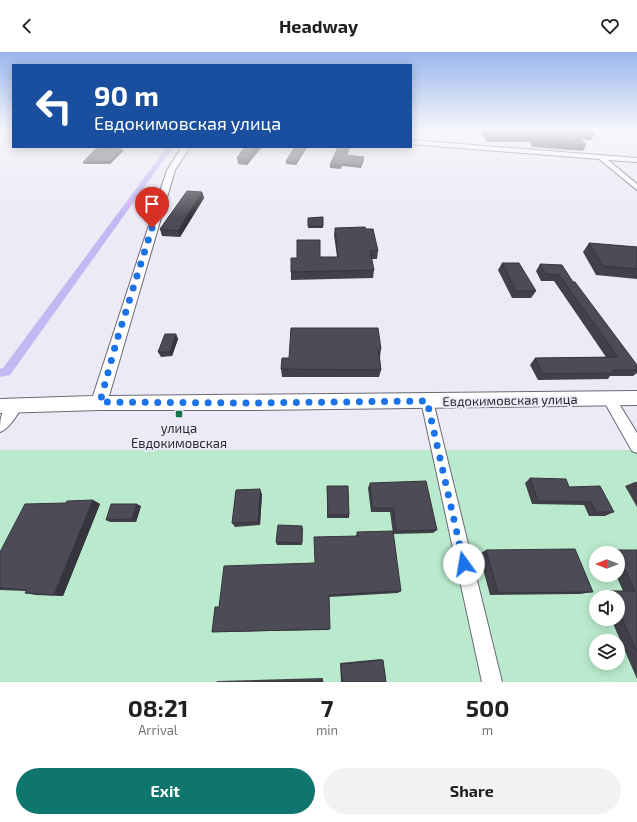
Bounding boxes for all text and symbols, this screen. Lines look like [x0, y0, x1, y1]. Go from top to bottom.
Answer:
icon: back [16, 15, 38, 37]
text: Headway [279, 15, 358, 37]
icon: heart [599, 15, 621, 37]
text: 90 m [94, 78, 159, 112]
icon: left [28, 80, 80, 132]
text: Евдокимовская улица [94, 112, 281, 134]
pin [135, 187, 169, 228]
icon: arrive [141, 193, 163, 215]
street label: Евдокимовская улица [442, 391, 578, 409]
marker: улица Евдокимовская [174, 409, 184, 419]
place label: улица Евдокимовская [131, 420, 227, 451]
position arrow [443, 543, 485, 585]
north arrow [589, 546, 625, 582]
map controls [589, 546, 625, 670]
button: sound [589, 590, 625, 626]
button: layers [589, 634, 625, 670]
text: 08:21 [128, 693, 188, 722]
text: 7 [321, 693, 333, 722]
text: 500 [466, 693, 509, 722]
text: Arrival [138, 722, 178, 738]
text: min [316, 722, 338, 738]
text: m [482, 722, 493, 738]
button: Exit [16, 768, 315, 814]
button: Share [323, 768, 621, 814]

